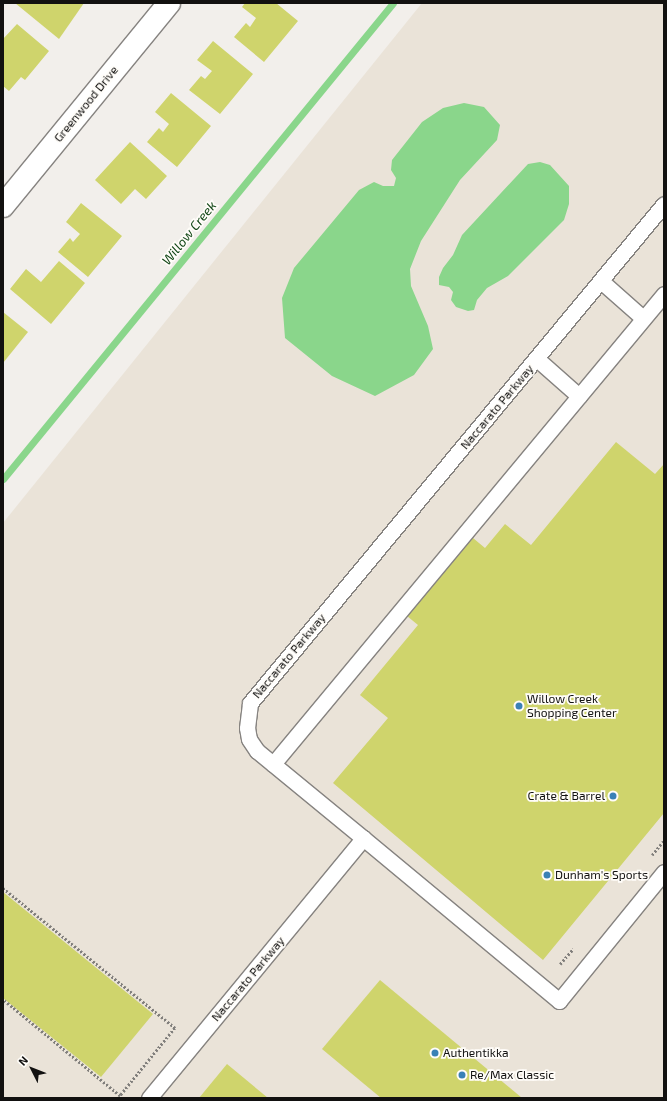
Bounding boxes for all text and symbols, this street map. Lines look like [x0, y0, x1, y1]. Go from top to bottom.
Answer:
street label: Greenwood Drive [51, 63, 121, 145]
water label: Willow Creek [159, 198, 219, 268]
street label: Naccarato Parkway [457, 362, 537, 452]
street label: Naccarato Parkway [249, 611, 329, 701]
place label: Willow Creek Shopping Center [527, 692, 617, 720]
marker: Willow Creek Shopping Center [514, 701, 524, 711]
place label: Crate & Barrel [528, 789, 605, 803]
marker: Crate & Barrel [608, 791, 618, 801]
place label: Dunham's Sports [555, 868, 648, 882]
marker: Dunham's Sports [542, 870, 552, 880]
street label: Naccarato Parkway [208, 934, 288, 1024]
place label: Authentikka [443, 1046, 509, 1060]
marker: Authentikka [430, 1048, 440, 1058]
north arrow [12, 1049, 52, 1089]
text: N [15, 1053, 30, 1068]
place label: Re/Max Classic [470, 1068, 554, 1082]
marker: Re/Max Classic [457, 1070, 467, 1080]

